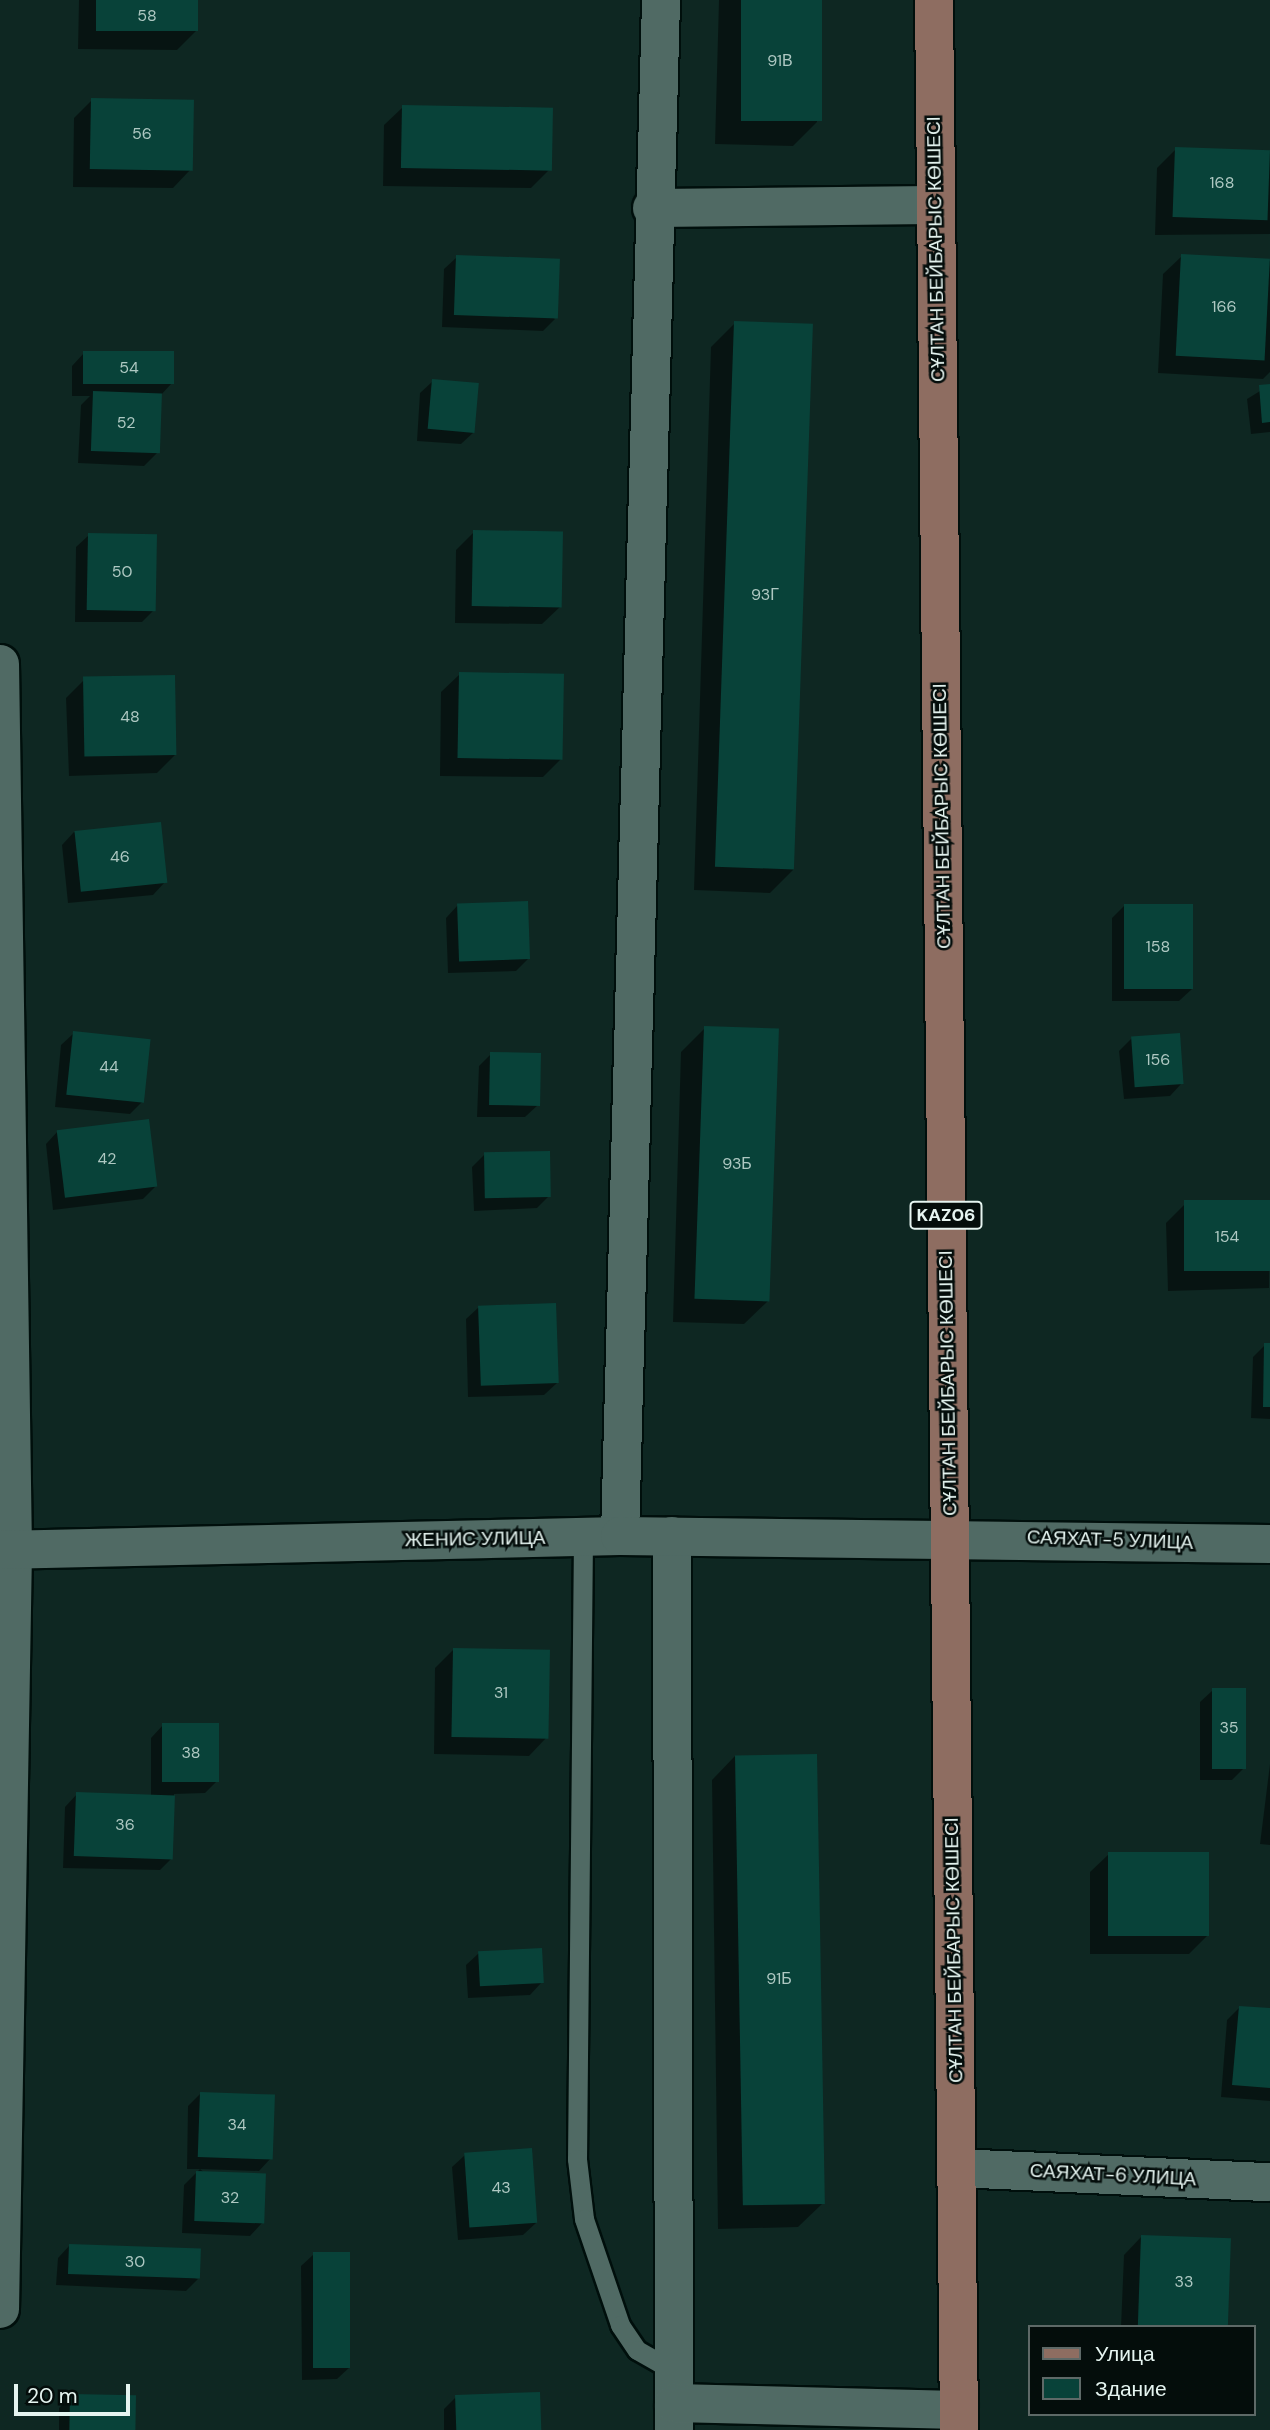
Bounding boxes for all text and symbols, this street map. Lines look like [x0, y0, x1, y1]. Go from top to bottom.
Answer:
house number: 58 [137, 6, 157, 26]
house number: 91В [767, 51, 793, 71]
street label: СҰЛТАН БЕЙБАРЫС КӨШЕСІ [922, 116, 950, 382]
house number: 56 [132, 124, 152, 144]
house number: 168 [1210, 173, 1234, 193]
house number: 166 [1211, 297, 1237, 317]
house number: 54 [119, 358, 139, 378]
house number: 52 [117, 413, 135, 433]
house number: 50 [112, 562, 132, 582]
house number: 93Г [751, 585, 779, 605]
street label: СҰЛТАН БЕЙБАРЫС КӨШЕСІ [928, 683, 956, 949]
house number: 48 [120, 707, 140, 727]
house number: 46 [110, 847, 130, 867]
house number: 158 [1146, 937, 1170, 957]
house number: 156 [1146, 1050, 1170, 1070]
house number: 44 [99, 1057, 119, 1077]
house number: 42 [98, 1149, 116, 1169]
house number: 93Б [722, 1154, 752, 1174]
road number: KAZ06 [909, 1200, 983, 1230]
house number: 154 [1215, 1227, 1239, 1247]
street label: СҰЛТАН БЕЙБАРЫС КӨШЕСІ [934, 1250, 962, 1516]
street label: ЖЕНИС УЛИЦА [404, 1526, 546, 1552]
street label: САЯХАТ-5 УЛИЦА [1026, 1526, 1194, 1554]
house number: 31 [494, 1683, 508, 1703]
house number: 35 [1219, 1718, 1239, 1738]
house number: 38 [181, 1743, 201, 1763]
house number: 36 [115, 1815, 135, 1835]
street label: СҰЛТАН БЕЙБАРЫС КӨШЕСІ [940, 1817, 968, 2083]
house number: 91Б [766, 1969, 792, 1989]
house number: 34 [227, 2115, 247, 2135]
street label: САЯХАТ-6 УЛИЦА [1029, 2159, 1197, 2191]
house number: 43 [491, 2178, 511, 2198]
house number: 32 [221, 2188, 239, 2208]
house number: 30 [125, 2252, 145, 2272]
house number: 33 [1175, 2272, 1193, 2292]
legend [1028, 2325, 1256, 2416]
text: Улица [1095, 2340, 1155, 2368]
scale bar [18, 2370, 133, 2414]
text: Здание [1095, 2375, 1167, 2403]
text: 20 m [27, 2382, 78, 2410]

